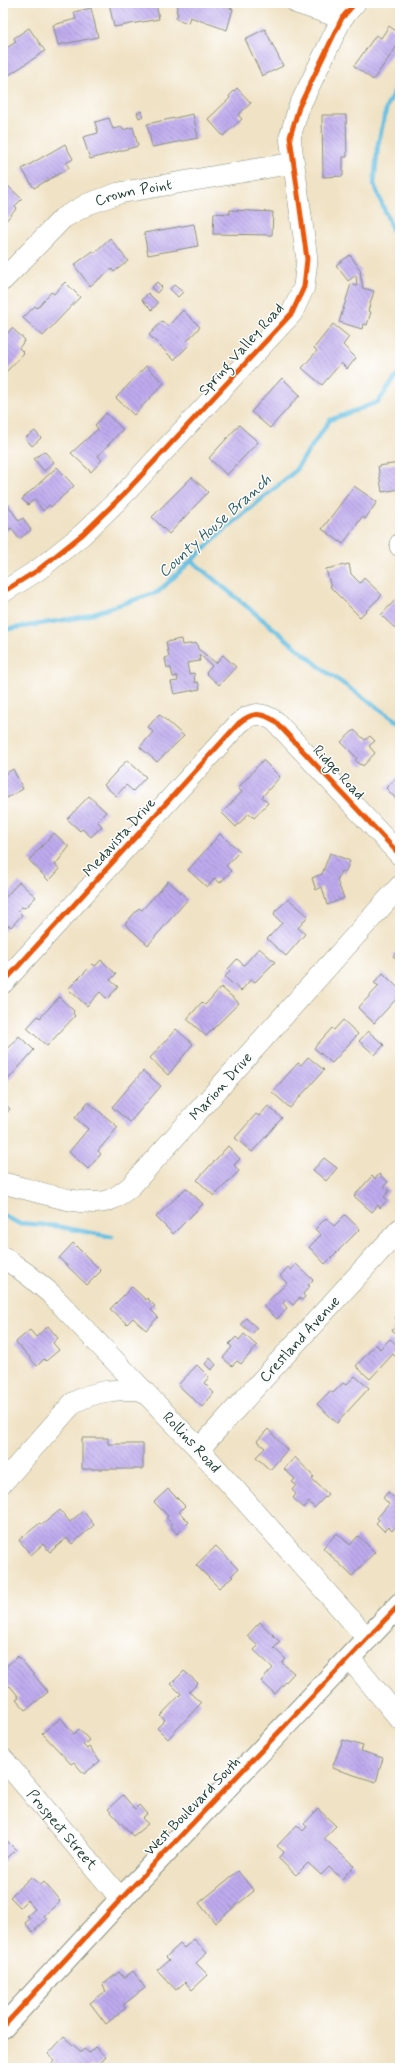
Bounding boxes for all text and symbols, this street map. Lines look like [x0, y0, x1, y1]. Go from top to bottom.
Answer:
street label: Crown Point [92, 175, 174, 212]
street label: Spring Valley Road [195, 299, 290, 401]
water label: County House Branch [154, 470, 276, 583]
street label: Ridge Road [307, 741, 369, 805]
street label: Medavista Drive [79, 794, 161, 882]
street label: Marion Drive [185, 1048, 257, 1125]
street label: Crestland Avenue [256, 1292, 345, 1387]
street label: Rollins Road [158, 1408, 225, 1478]
street label: West Boulevard South [140, 1753, 245, 1861]
street label: Prospect Street [22, 1785, 101, 1875]

